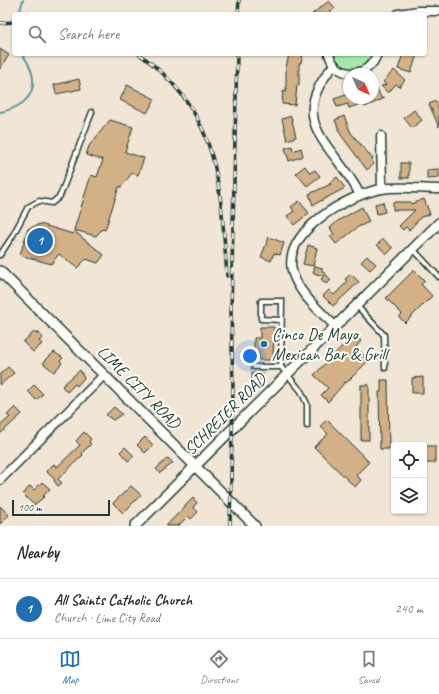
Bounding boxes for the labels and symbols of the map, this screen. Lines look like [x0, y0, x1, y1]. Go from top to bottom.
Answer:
north arrow [343, 68, 379, 104]
pin: 1 [27, 226, 53, 256]
place label: Cinco De Mayo Mexican Bar & Grill [272, 324, 390, 365]
marker: Cinco De Mayo Mexican Bar & Grill [259, 339, 269, 349]
street label: LIME CITY ROAD [93, 341, 187, 435]
your location [240, 346, 260, 366]
street label: SCHREIER ROAD [180, 367, 272, 459]
scale bar [12, 498, 110, 517]

